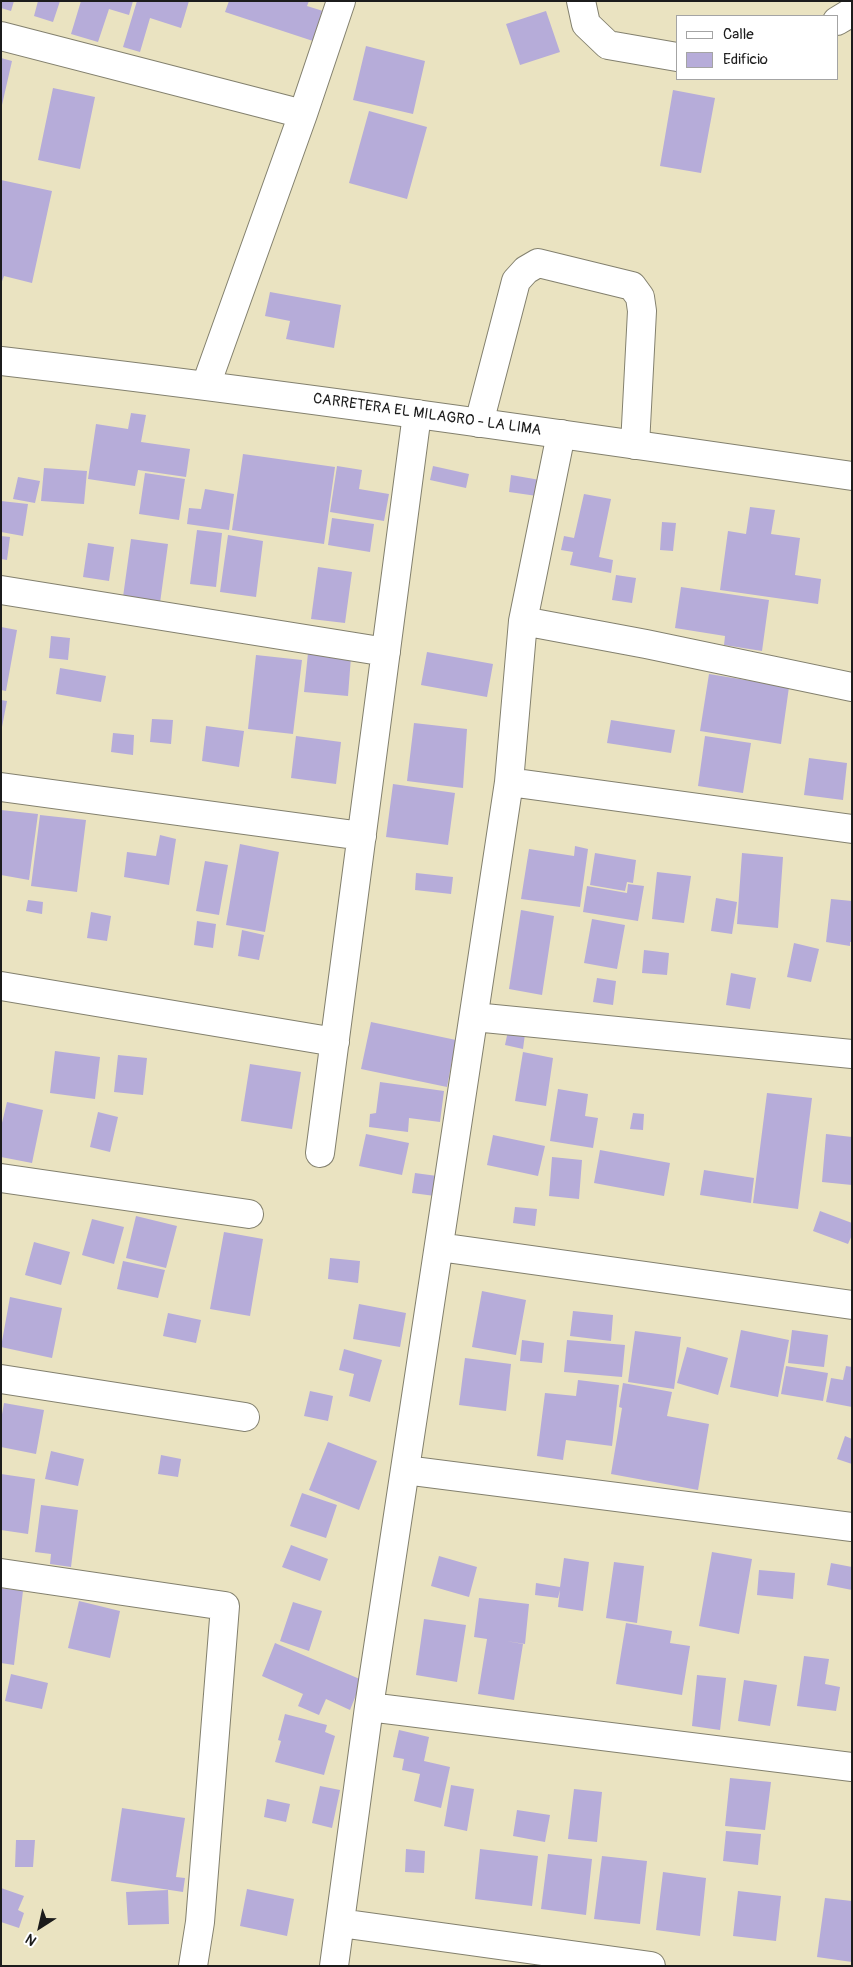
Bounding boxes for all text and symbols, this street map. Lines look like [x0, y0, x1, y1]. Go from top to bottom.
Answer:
legend [676, 15, 838, 80]
text: Calle [723, 25, 754, 44]
text: Edificio [723, 50, 768, 69]
street label: CARRETERA EL MILAGRO - LA LIMA [312, 390, 542, 440]
north arrow [15, 1902, 65, 1952]
text: N [22, 1930, 40, 1949]

